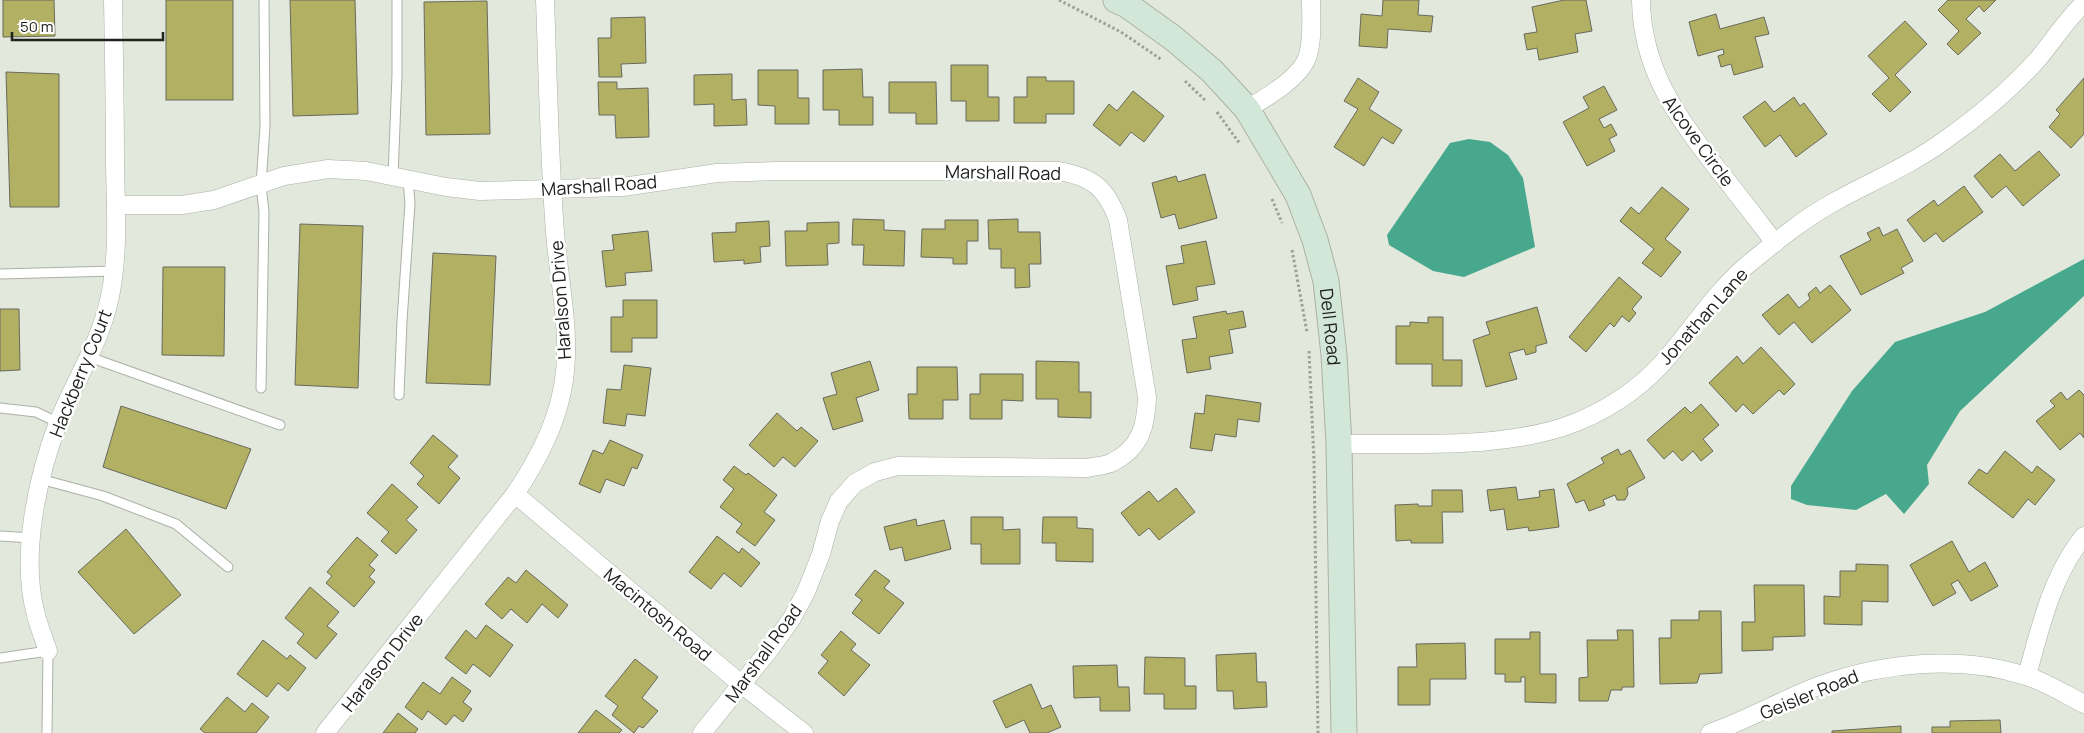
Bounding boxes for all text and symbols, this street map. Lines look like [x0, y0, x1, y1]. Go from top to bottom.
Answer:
scale bar [12, 10, 164, 42]
text: 50 m [20, 16, 54, 37]
street label: Alcove Circle [1658, 91, 1740, 191]
street label: Marshall Road [945, 159, 1061, 185]
street label: Marshall Road [540, 169, 658, 201]
street label: Haralson Drive [544, 240, 576, 360]
street label: Jonathan Lane [1653, 263, 1753, 369]
street label: Dell Road [1315, 287, 1347, 366]
street label: Hackberry Court [43, 305, 117, 441]
street label: Macintosh Road [599, 562, 717, 666]
street label: Marshall Road [719, 599, 807, 707]
street label: Haralson Drive [336, 608, 428, 716]
street label: Geisler Road [1756, 663, 1862, 725]

